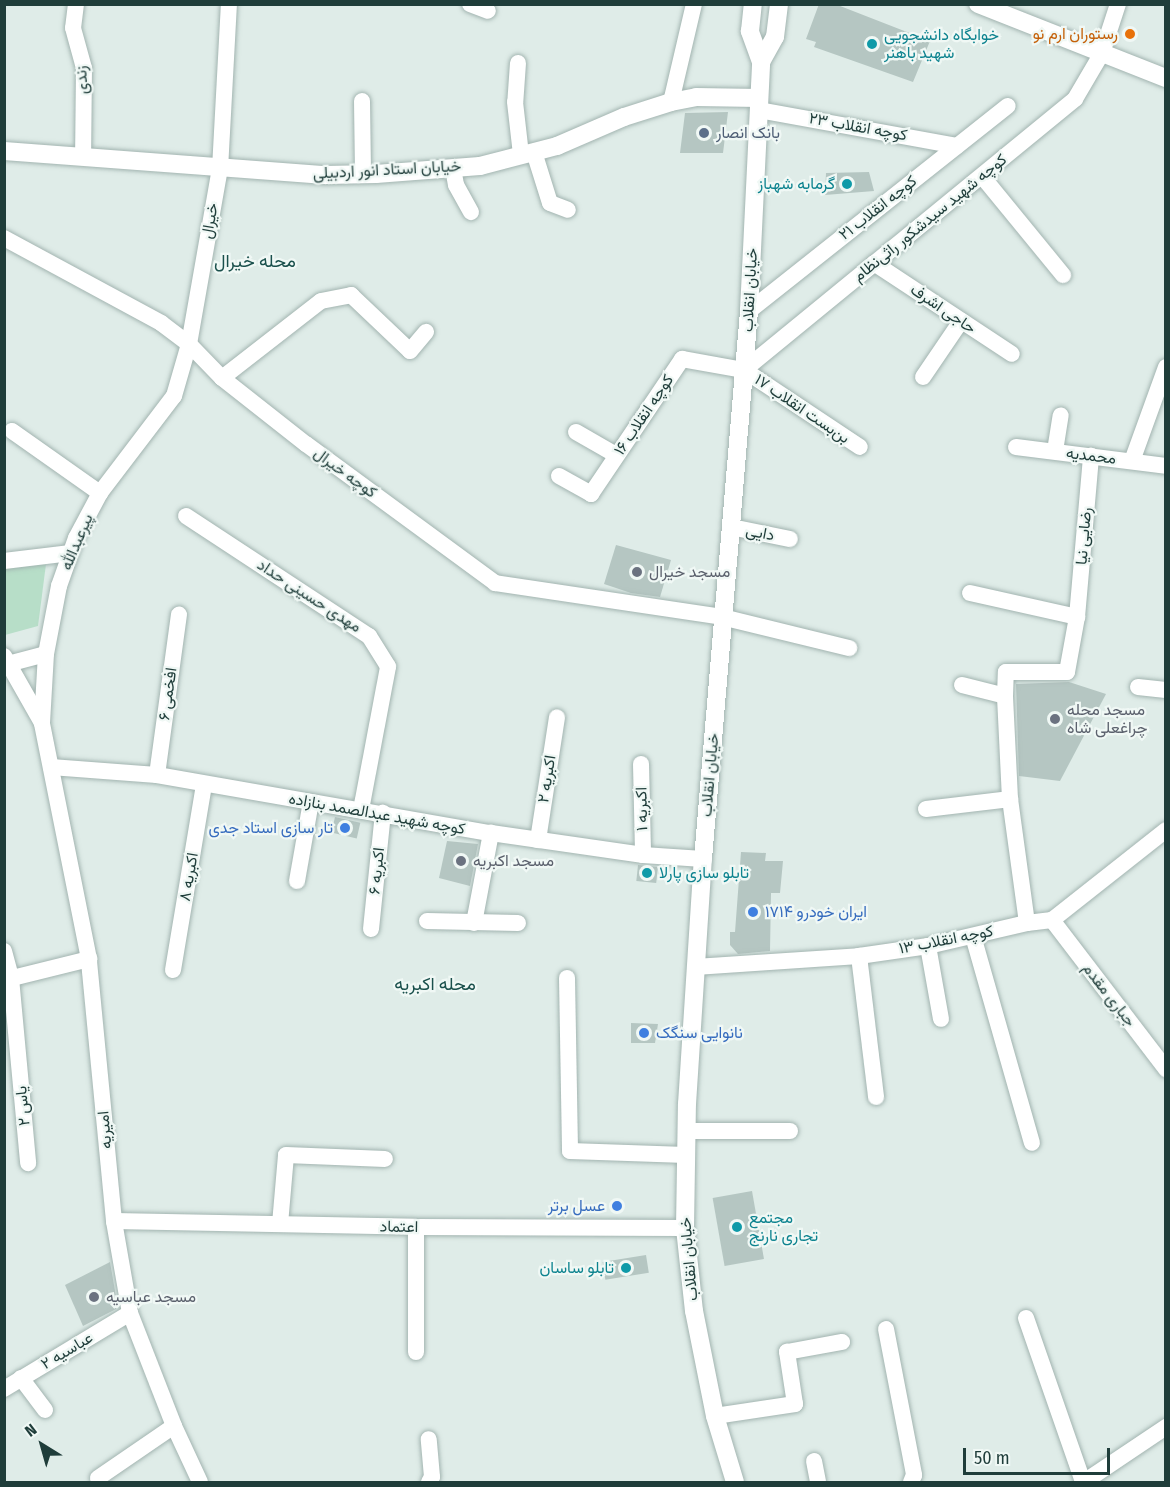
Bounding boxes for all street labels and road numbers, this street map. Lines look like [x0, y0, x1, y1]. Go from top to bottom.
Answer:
street label: زندی [72, 65, 92, 95]
street label: کوچه انقلاب ۲۳ [807, 109, 909, 145]
street label: کوچه شهید سیدشکور راثی‌نظام [849, 150, 1011, 286]
street label: خیابان استاد انور اردبیلی [312, 157, 462, 183]
street label: کوچه انقلاب ۲۱ [835, 172, 921, 244]
street label: خیرال [197, 202, 223, 240]
street label: خیابان انقلاب [738, 248, 762, 332]
street label: حاجی اشرف [907, 280, 979, 338]
street label: بن‌بست انقلاب ۱۷ [751, 370, 853, 448]
street label: کوچه انقلاب ۱۶ [610, 371, 678, 459]
street label: محمدیه [1065, 443, 1117, 469]
street label: کوچه خیرال [310, 444, 380, 502]
street label: رضایی نیا [1072, 506, 1096, 566]
street label: پیرعبدالله [57, 511, 97, 573]
street label: دایی [744, 521, 776, 545]
street label: مهدی حسینی حداد [253, 555, 365, 637]
street label: افخمی ۶ [155, 666, 181, 722]
street label: خیابان انقلاب [697, 732, 723, 818]
street label: اکبریه ۲ [534, 754, 560, 804]
street label: اکبریه ۱ [632, 787, 652, 831]
street label: کوچه شهید عبدالصمد بنازاده [287, 789, 467, 839]
street label: اکبریه ۶ [365, 846, 389, 896]
street label: اکبریه ۸ [175, 851, 203, 903]
street label: کوچه انقلاب ۱۳ [897, 921, 995, 959]
street label: جباری مقدم [1078, 959, 1140, 1031]
street label: یاس ۲ [12, 1085, 34, 1127]
street label: امیریه [94, 1110, 116, 1150]
street label: خیابان انقلاب [676, 1216, 702, 1302]
street label: اعتماد [379, 1217, 419, 1237]
street label: عباسیه ۲ [38, 1328, 96, 1374]

